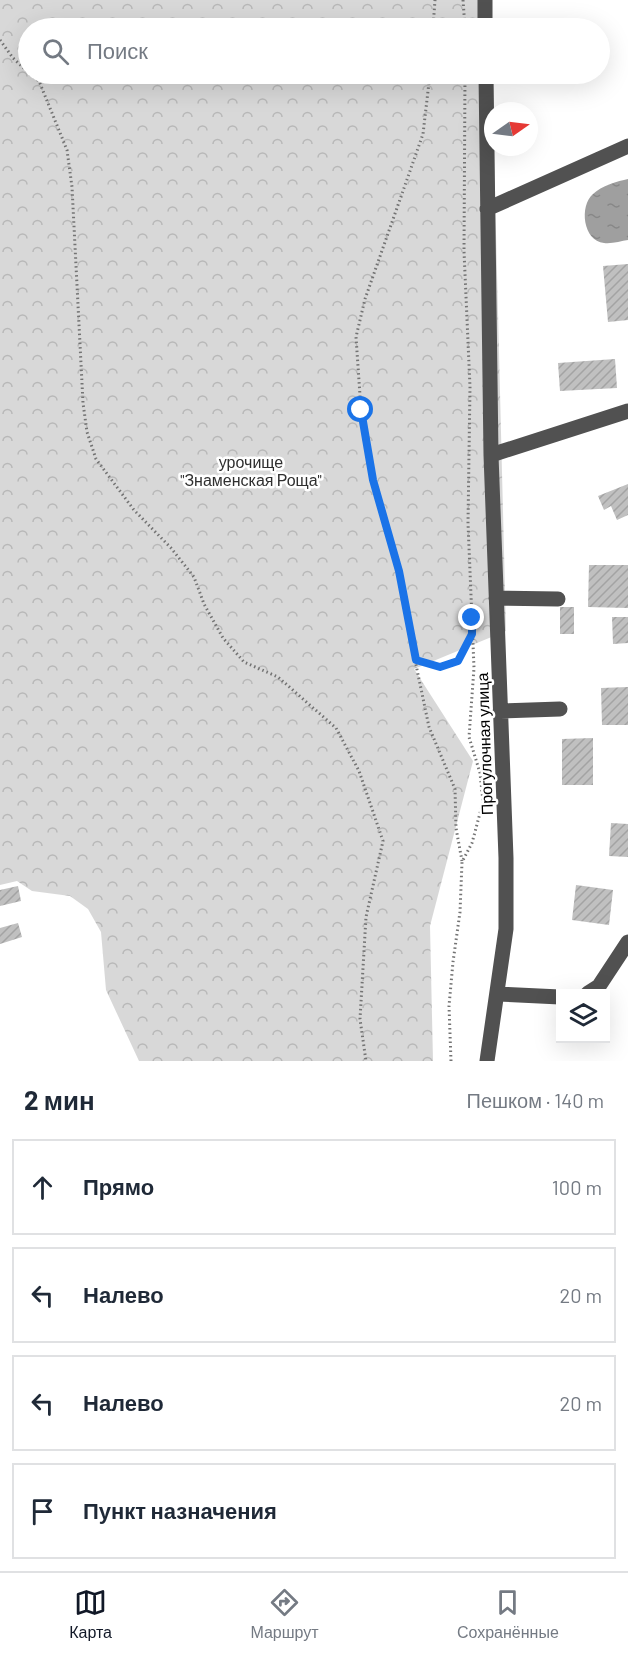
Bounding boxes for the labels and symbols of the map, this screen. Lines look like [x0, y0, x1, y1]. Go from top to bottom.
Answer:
north arrow [484, 102, 538, 156]
route start [347, 396, 373, 422]
park label: урочище "Знаменская Роща" [180, 452, 322, 489]
route end [458, 604, 484, 630]
street label: Прогулочная улица [472, 672, 496, 816]

